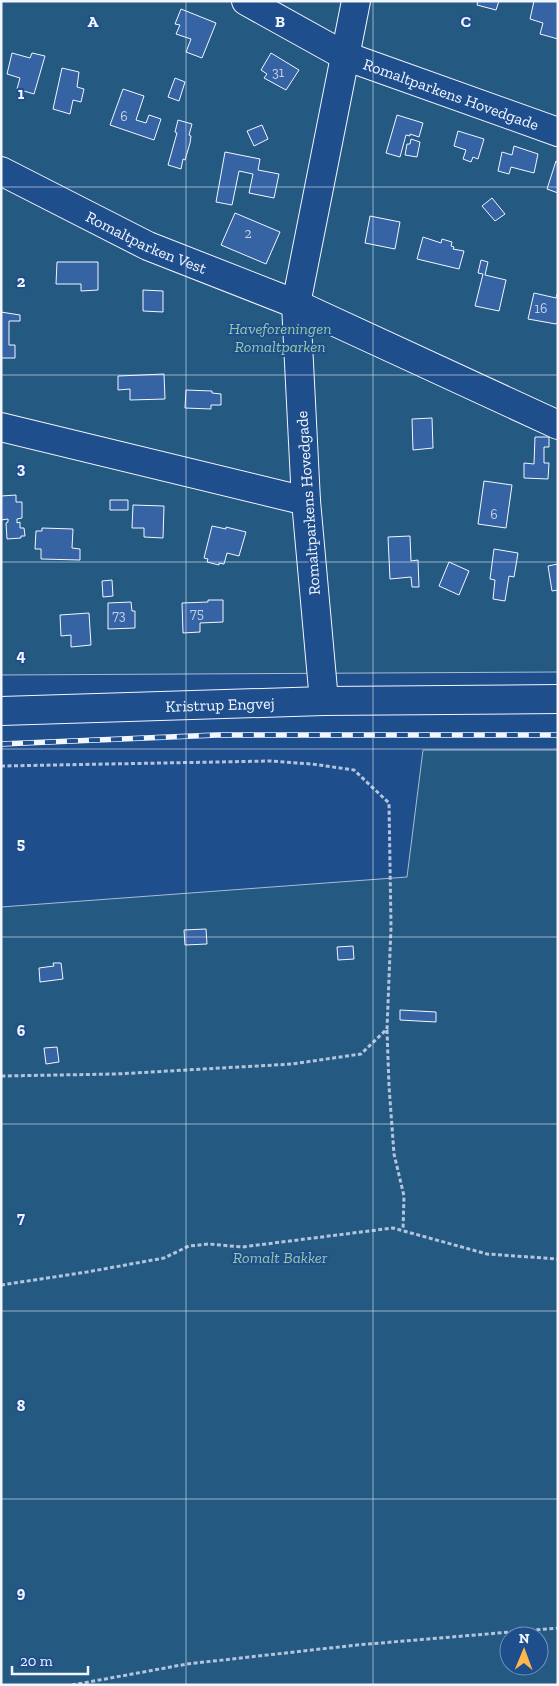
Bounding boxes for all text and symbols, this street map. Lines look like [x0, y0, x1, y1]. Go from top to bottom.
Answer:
text: A [88, 12, 99, 31]
text: B [275, 12, 285, 31]
text: C [461, 12, 471, 31]
street label: Romaltparkens Hovedgade [361, 54, 541, 134]
house number: 31 [272, 64, 285, 81]
text: 1 [18, 84, 25, 103]
house number: 6 [120, 108, 128, 125]
street label: Romaltparken Vest [83, 207, 209, 278]
house number: 2 [244, 225, 252, 242]
text: 2 [17, 272, 26, 291]
house number: 16 [535, 300, 547, 317]
park label: Haveforeningen Romaltparken [228, 319, 332, 356]
street label: Romaltparkens Hovedgade [292, 410, 324, 596]
text: 3 [17, 459, 26, 478]
house number: 6 [490, 506, 498, 523]
house number: 75 [190, 605, 204, 622]
house number: 73 [112, 607, 126, 624]
text: 4 [16, 646, 26, 665]
street label: Kristrup Engvej [165, 693, 275, 715]
text: 5 [17, 834, 25, 853]
text: 6 [17, 1021, 26, 1040]
text: 7 [17, 1208, 25, 1227]
park label: Romalt Bakker [233, 1248, 328, 1267]
text: 8 [17, 1396, 26, 1415]
text: 9 [17, 1583, 26, 1602]
north arrow [499, 1626, 549, 1676]
text: N [519, 1630, 530, 1647]
scale bar [12, 1644, 89, 1676]
text: 20 m [20, 1652, 53, 1670]

